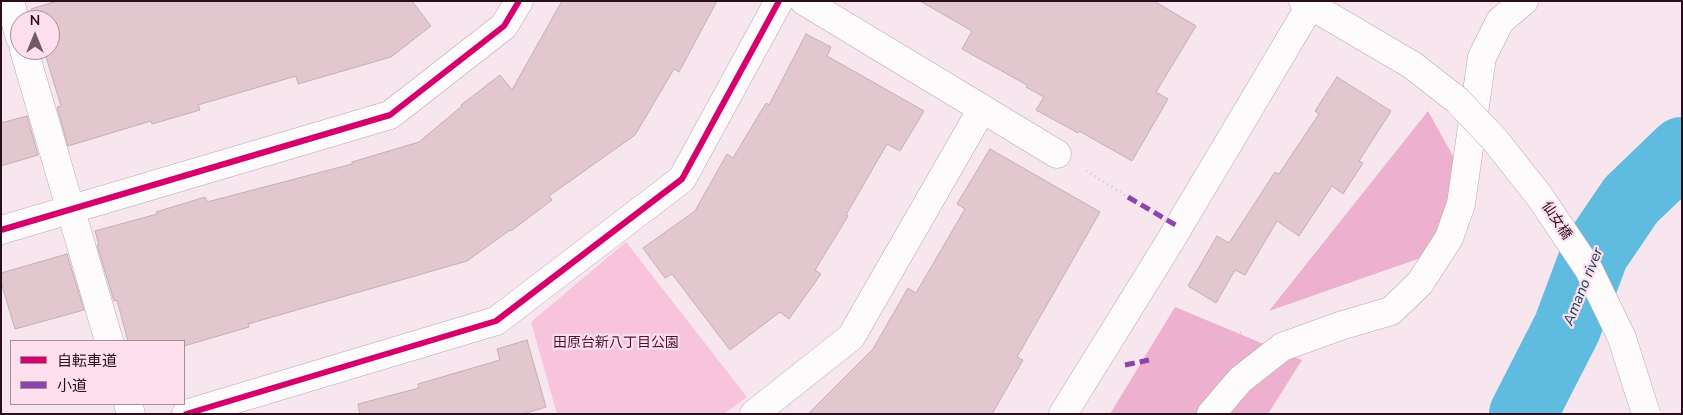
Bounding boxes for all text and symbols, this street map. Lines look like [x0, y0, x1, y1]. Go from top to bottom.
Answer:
north arrow [10, 10, 60, 60]
text: N [30, 11, 40, 30]
street label: 仙女橋 [1537, 199, 1575, 243]
water label: Amano river [1560, 245, 1608, 329]
park label: 田原台新八丁目公園 [553, 336, 679, 352]
legend [10, 340, 185, 405]
text: 自転車道 [57, 351, 117, 371]
text: 小道 [57, 376, 87, 396]

